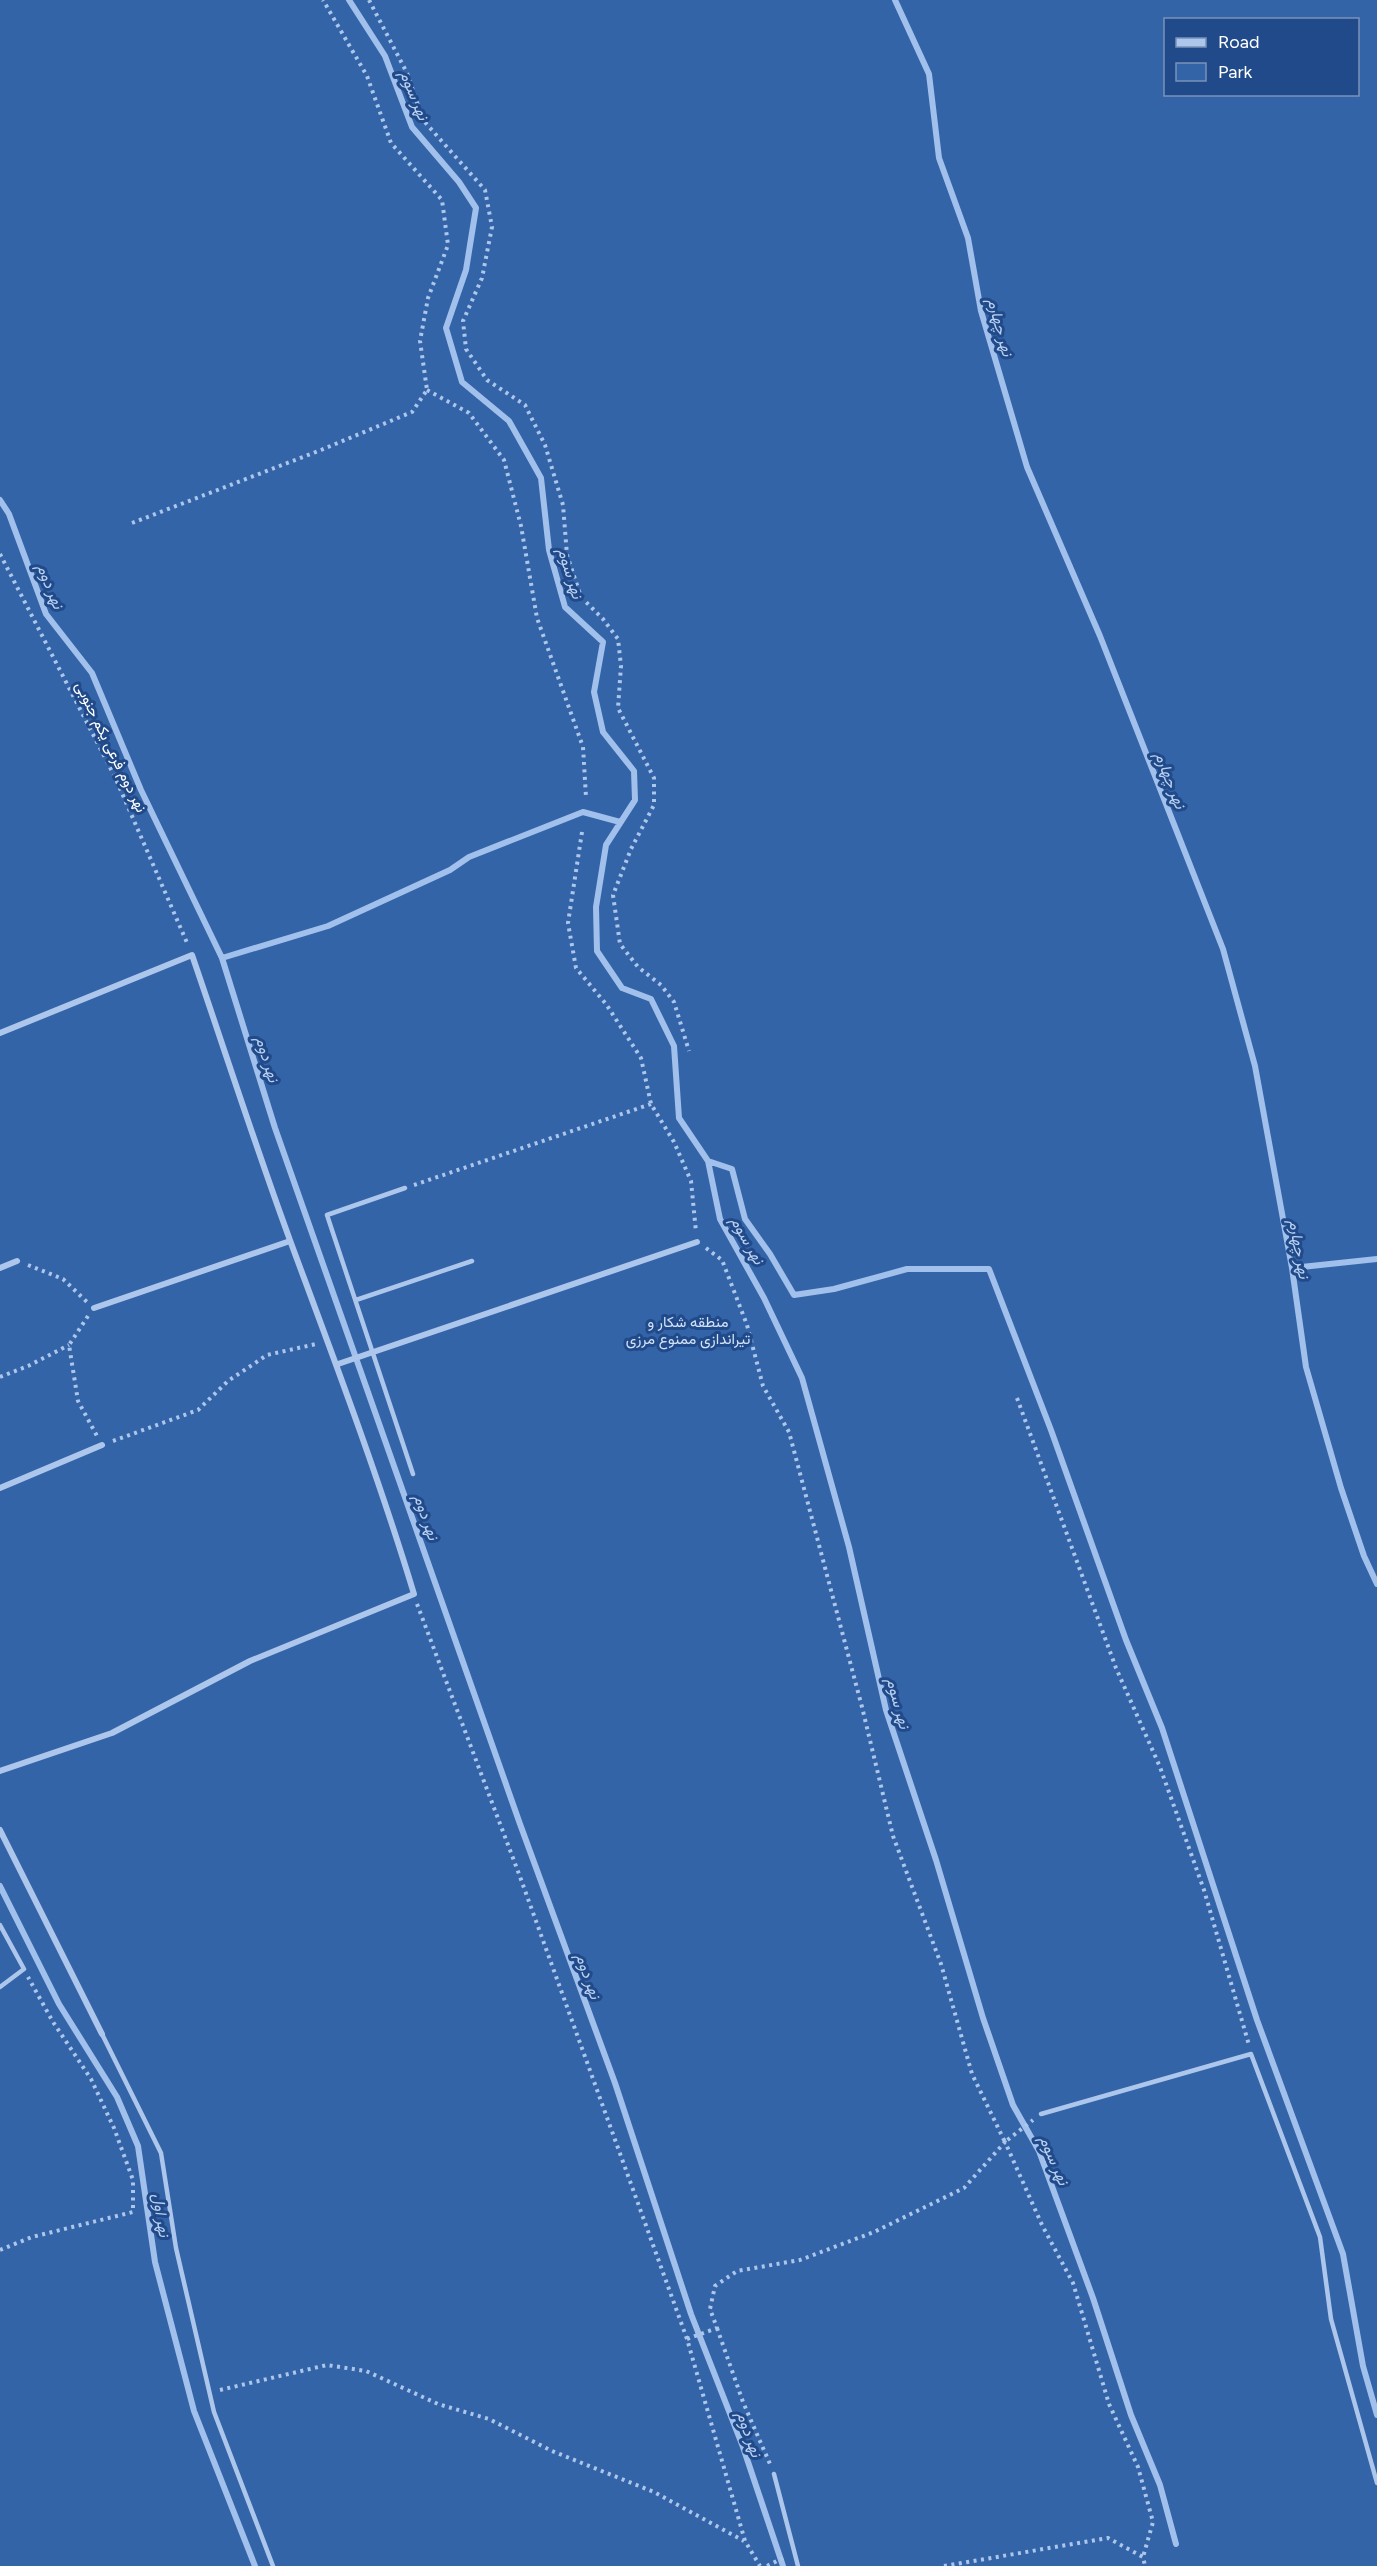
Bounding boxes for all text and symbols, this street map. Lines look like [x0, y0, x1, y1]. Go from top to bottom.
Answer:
legend [1164, 18, 1359, 96]
text: Road [1218, 31, 1259, 53]
text: Park [1218, 61, 1253, 83]
water label: نهر سوم [395, 67, 434, 125]
water label: نهر چهارم [981, 295, 1018, 360]
water label: نهر سوم [553, 545, 588, 602]
water label: نهر دوم [32, 560, 69, 613]
street label: نهر دوم فرعی یکم جنوبی [71, 679, 151, 816]
water label: نهر چهارم [1149, 748, 1191, 813]
water label: نهر دوم [250, 1033, 284, 1086]
water label: نهر سوم [725, 1212, 769, 1269]
water label: نهر چهارم [1283, 1217, 1314, 1282]
park label: منطقه شکار و تیراندازی ممنوع مرزی [626, 1313, 751, 1350]
water label: نهر دوم [409, 1491, 444, 1544]
water label: نهر سوم [881, 1675, 915, 1732]
water label: نهر دوم [571, 1950, 606, 2003]
water label: نهر سوم [1034, 2132, 1074, 2190]
water label: نهر اول [148, 2192, 175, 2240]
water label: نهر دوم [732, 2408, 767, 2461]

